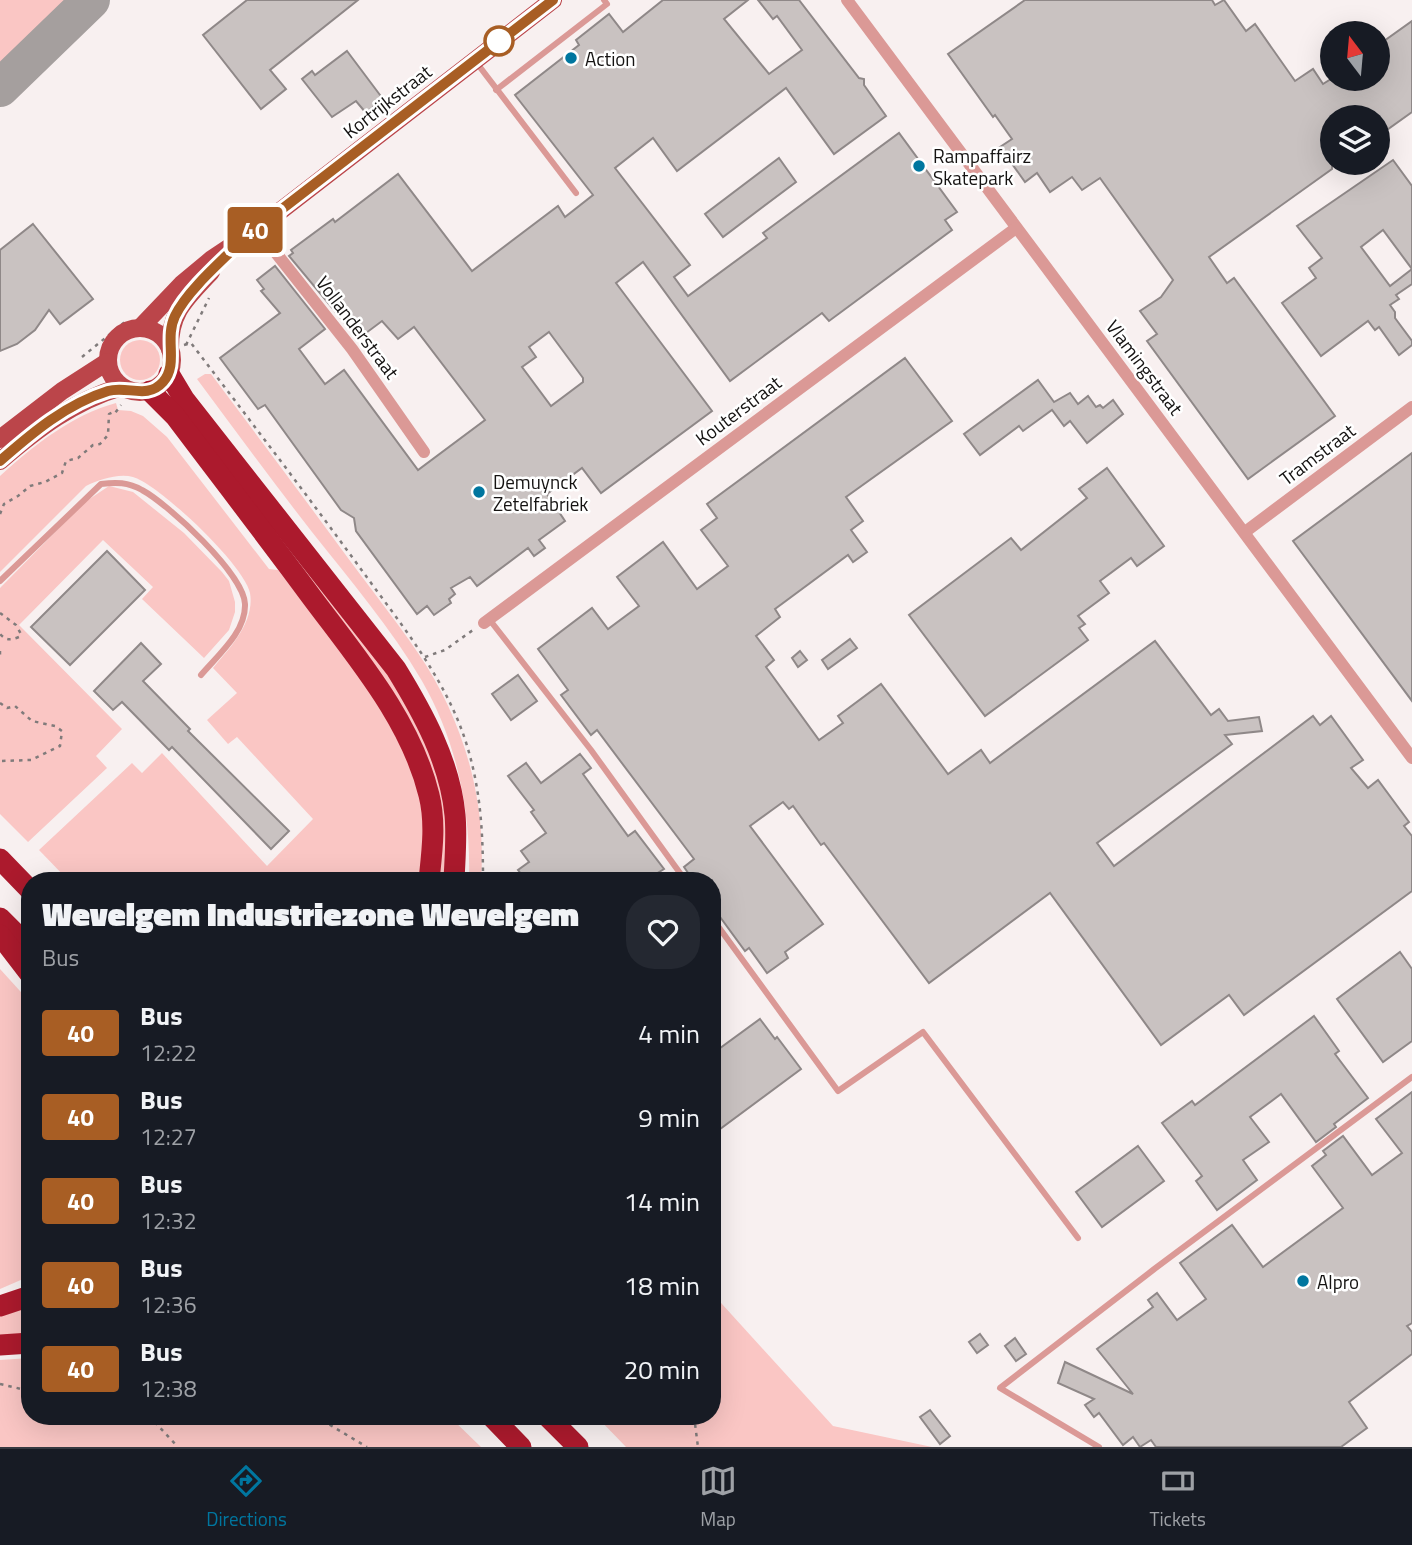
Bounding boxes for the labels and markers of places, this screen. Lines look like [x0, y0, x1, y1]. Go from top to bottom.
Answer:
unlabelled marker [484, 26, 514, 56]
place label: Action [585, 44, 636, 73]
marker: Action [563, 50, 579, 66]
place label: Rampaffairz Skatepark [933, 141, 1031, 192]
marker: Rampaffairz Skatepark [911, 158, 927, 174]
place label: Demuynck Zetelfabriek [493, 467, 588, 518]
marker: Demuynck Zetelfabriek [471, 484, 487, 500]
place label: Alpro [1317, 1267, 1359, 1296]
marker: Alpro [1295, 1273, 1311, 1289]

